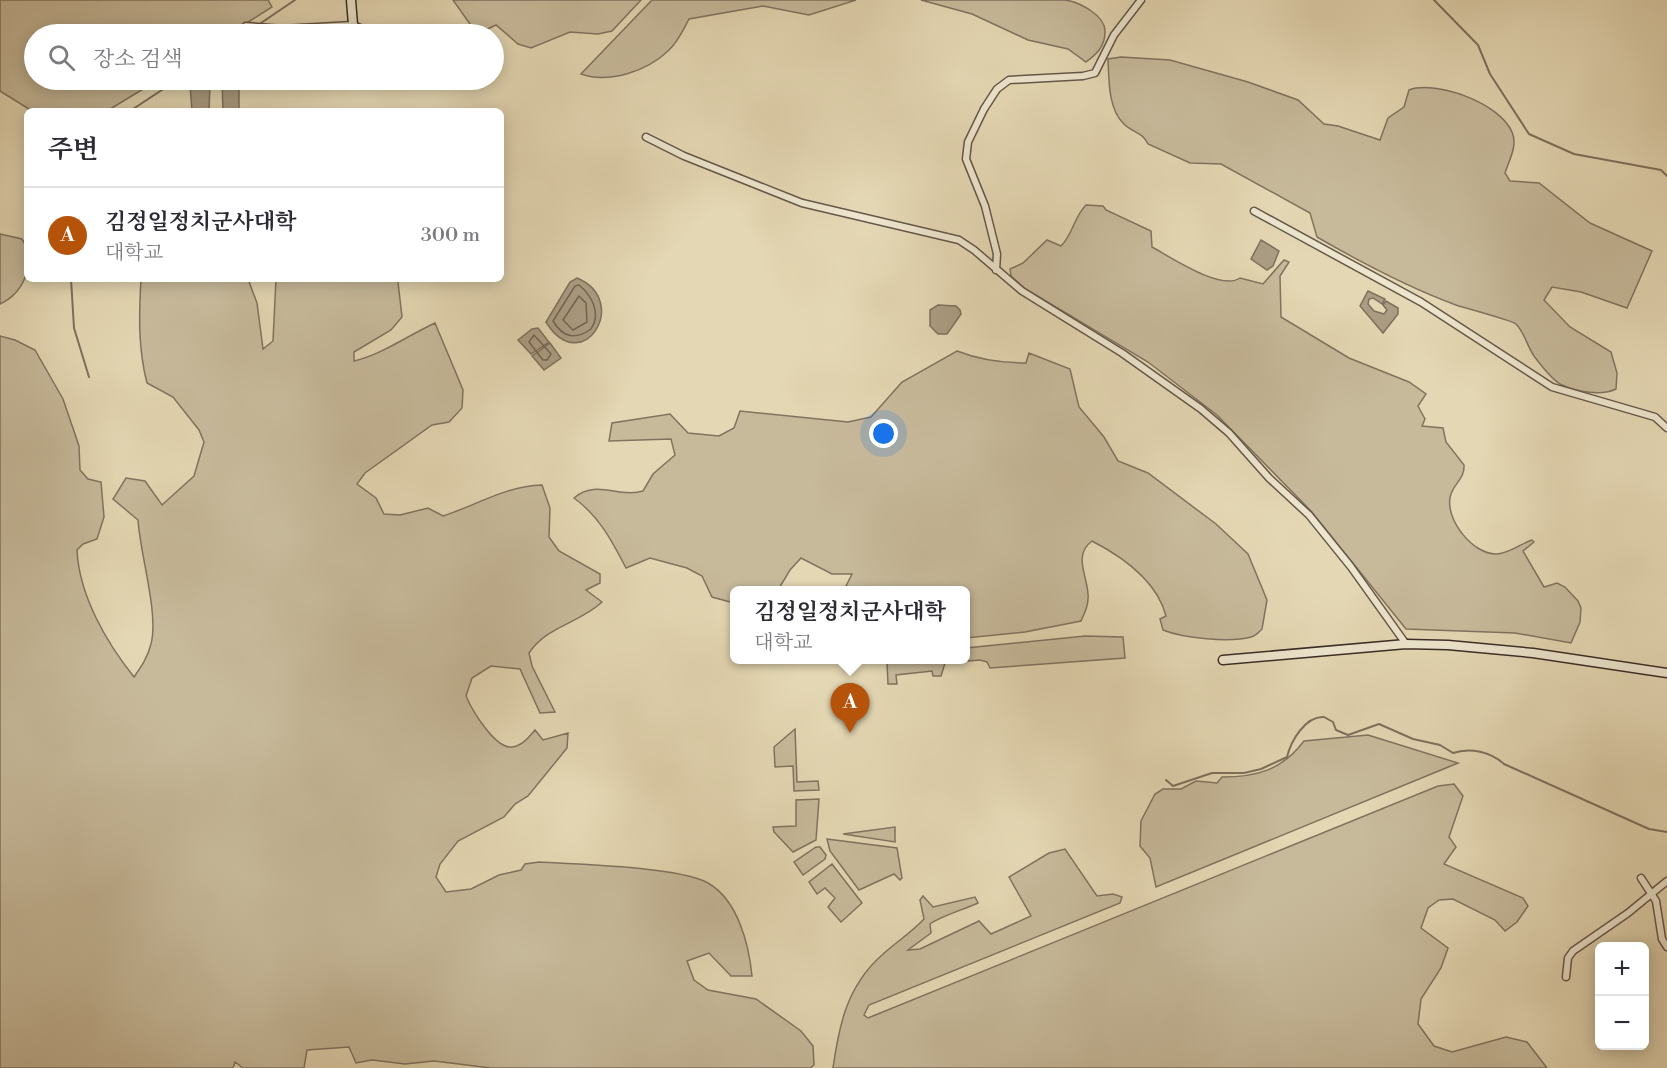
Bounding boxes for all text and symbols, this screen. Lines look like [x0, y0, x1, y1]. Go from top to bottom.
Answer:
search box [24, 24, 504, 90]
icon: search [45, 41, 78, 74]
text: 장소 검색 [93, 46, 183, 73]
text: 주변 [48, 134, 98, 166]
text: 김정일정치군사대학 [105, 209, 296, 236]
text: A [60, 223, 75, 248]
text: 300 m [421, 223, 480, 248]
text: 대학교 [105, 241, 163, 266]
your location [869, 419, 898, 448]
popup [730, 586, 970, 664]
text: 김정일정치군사대학 [754, 599, 946, 626]
text: 대학교 [754, 631, 812, 656]
pin: A [830, 684, 870, 733]
map controls [1595, 942, 1649, 1050]
button: + [1595, 942, 1649, 996]
button: − [1595, 996, 1649, 1050]

